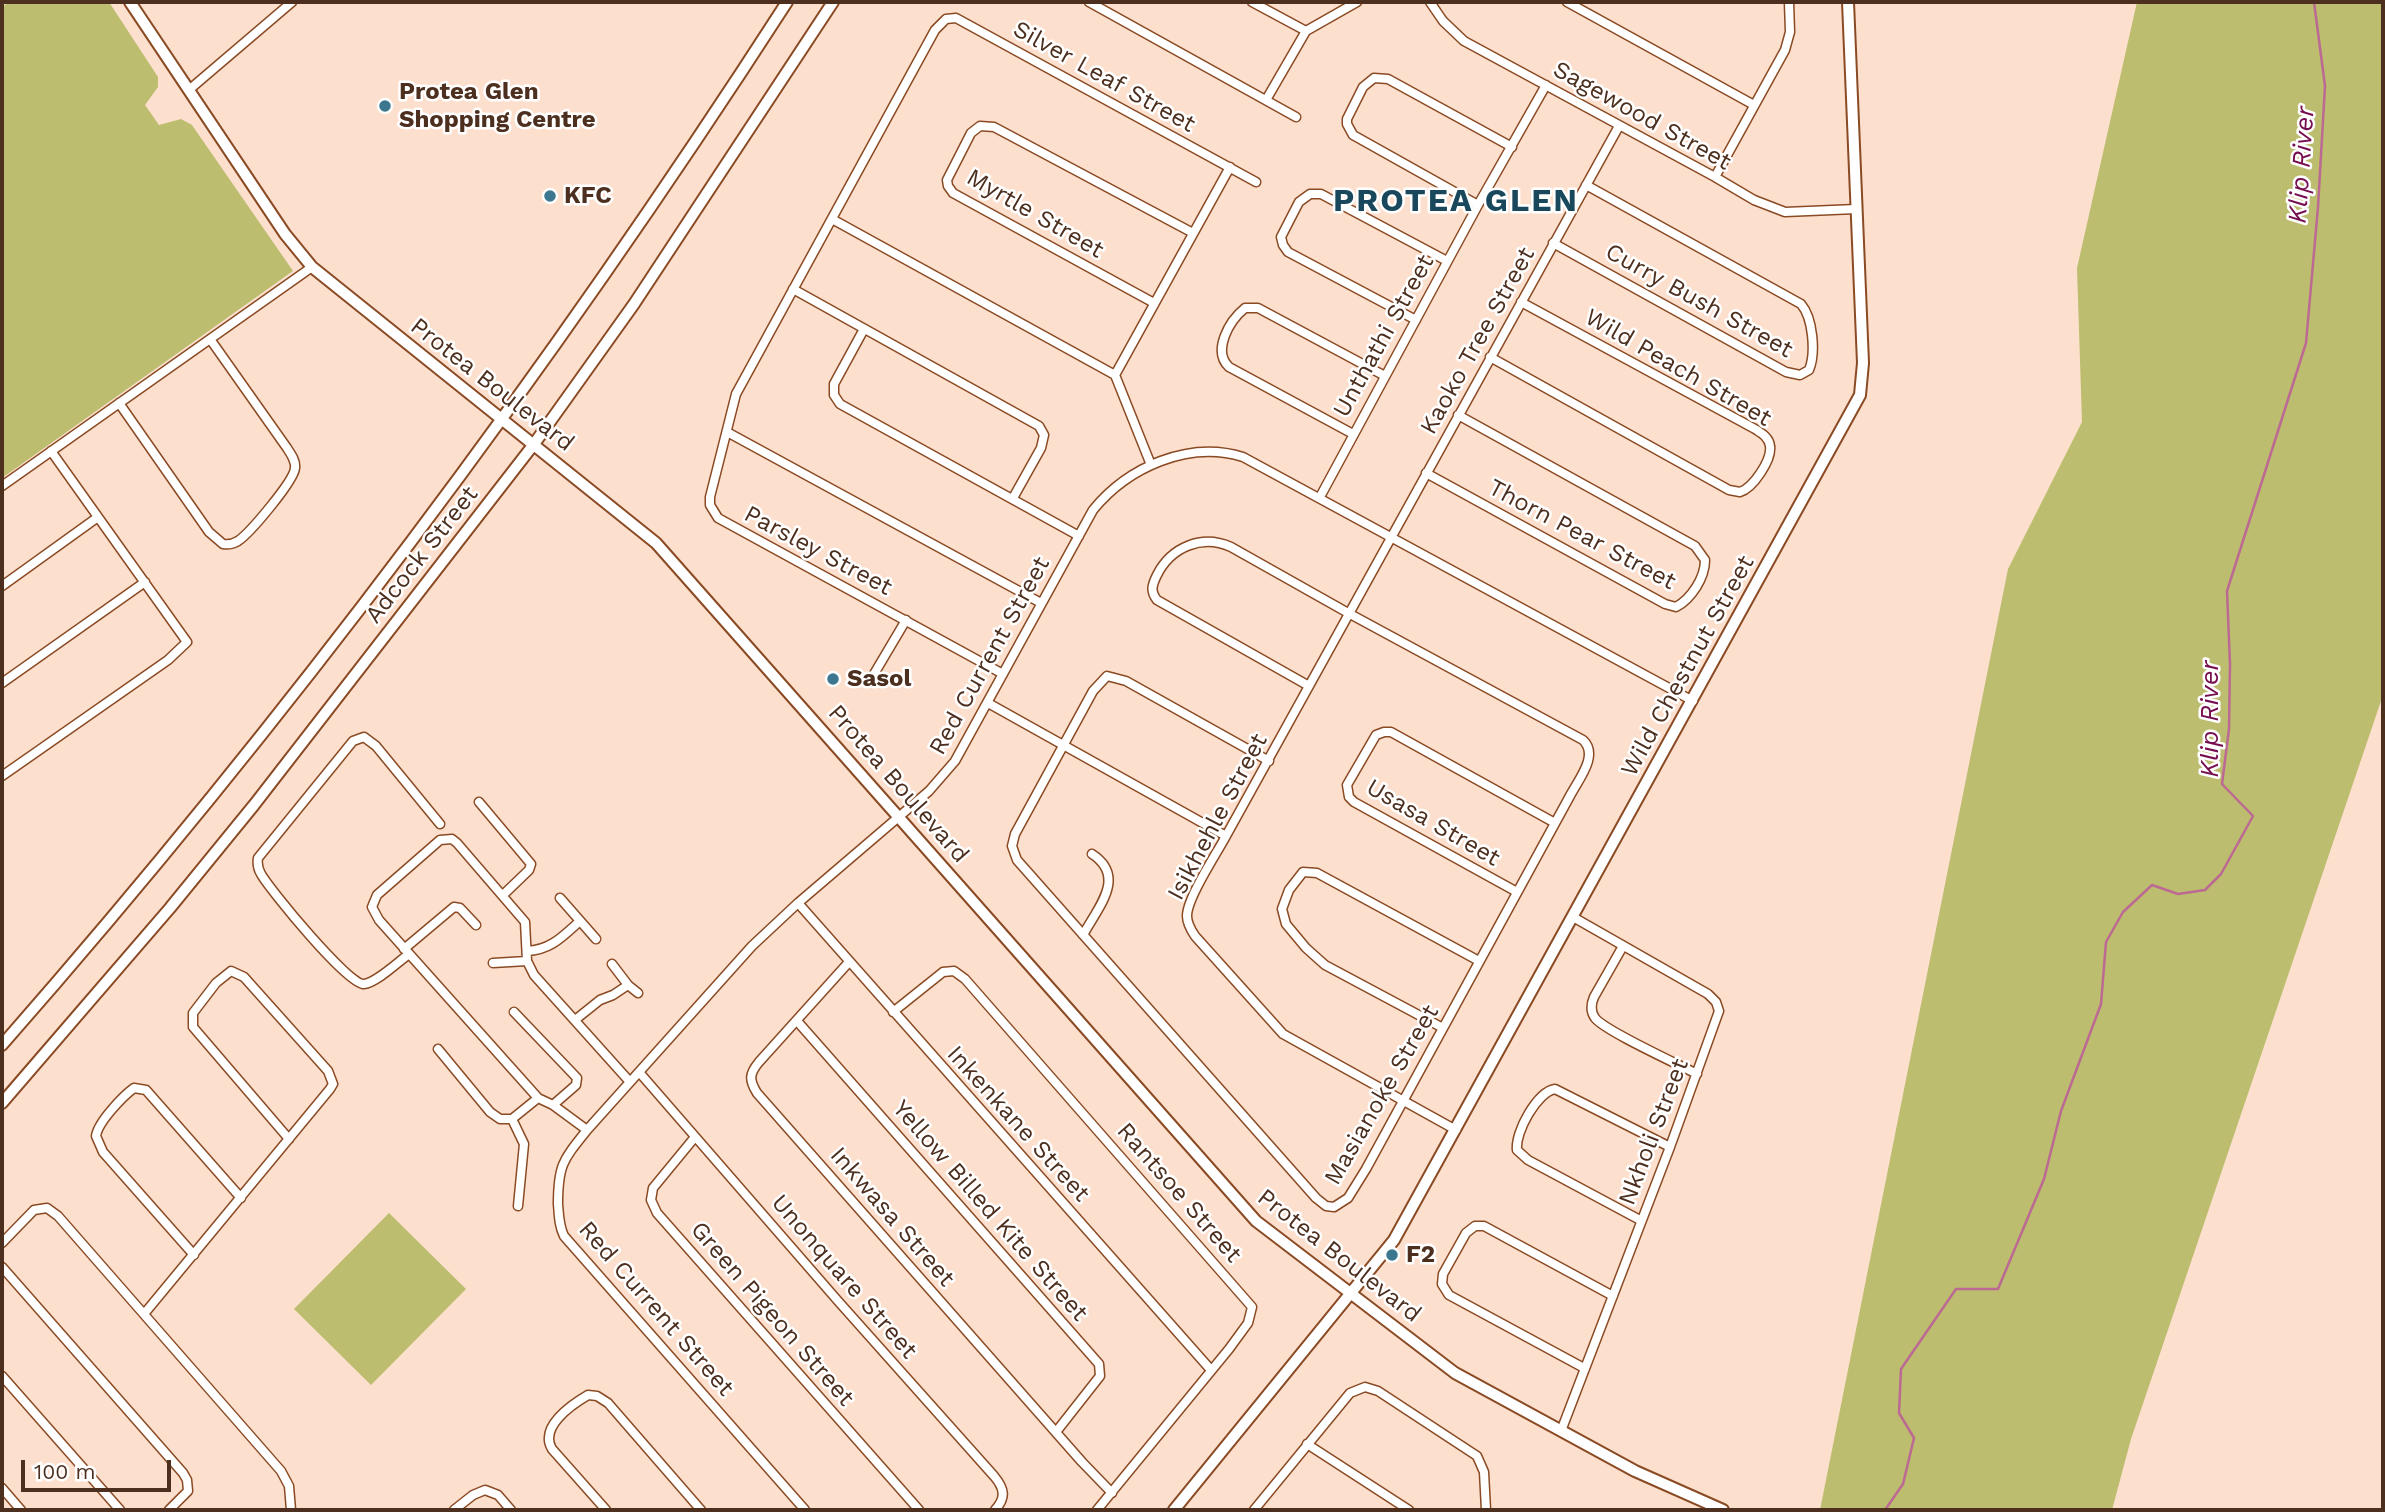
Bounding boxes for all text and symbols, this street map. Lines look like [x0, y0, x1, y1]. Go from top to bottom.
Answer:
street label: Silver Leaf Street [1008, 15, 1200, 139]
street label: Sagewood Street [1548, 55, 1736, 177]
place label: Protea Glen Shopping Centre [399, 78, 596, 134]
marker: Protea Glen Shopping Centre [377, 98, 393, 114]
water label: Klip River [2282, 105, 2322, 225]
street label: Myrtle Street [961, 163, 1109, 265]
place label: KFC [564, 182, 612, 210]
district label: PROTEA GLEN [1334, 183, 1578, 221]
marker: KFC [542, 188, 558, 204]
street label: Curry Bush Street [1600, 238, 1798, 364]
street label: Kaoko Tree Street [1415, 242, 1541, 440]
street label: Unthathi Street [1327, 250, 1441, 422]
street label: Wild Peach Street [1580, 303, 1776, 433]
street label: Protea Boulevard [404, 312, 580, 458]
street label: Thorn Pear Street [1483, 473, 1681, 597]
street label: Adcock Street [360, 481, 484, 629]
street label: Parsley Street [739, 500, 897, 602]
street label: Wild Chestnut Street [1615, 551, 1761, 781]
street label: Red Current Street [924, 552, 1056, 760]
water label: Klip River [2194, 660, 2226, 778]
place label: Sasol [847, 665, 911, 693]
marker: Sasol [825, 671, 841, 687]
street label: Protea Boulevard [822, 699, 974, 869]
street label: Isikhehle Street [1162, 729, 1274, 905]
street label: Usasa Street [1361, 773, 1505, 873]
street label: Masianoke Street [1319, 1000, 1445, 1190]
street label: Inkenkane Street [940, 1040, 1096, 1208]
street label: Nkholi Street [1613, 1055, 1695, 1209]
street label: Yellow Billed Kite Street [886, 1095, 1094, 1327]
street label: Rantsoe Street [1111, 1117, 1247, 1269]
street label: Inkwasa Street [824, 1141, 960, 1293]
street label: Protea Boulevard [1251, 1183, 1427, 1329]
street label: Unonquare Street [765, 1189, 923, 1365]
street label: Red Current Street [572, 1216, 740, 1402]
street label: Green Pigeon Street [684, 1216, 860, 1412]
place label: F2 [1406, 1241, 1435, 1269]
marker: F2 [1384, 1247, 1400, 1263]
scale bar [24, 1446, 175, 1490]
text: 100 m [34, 1459, 96, 1484]

